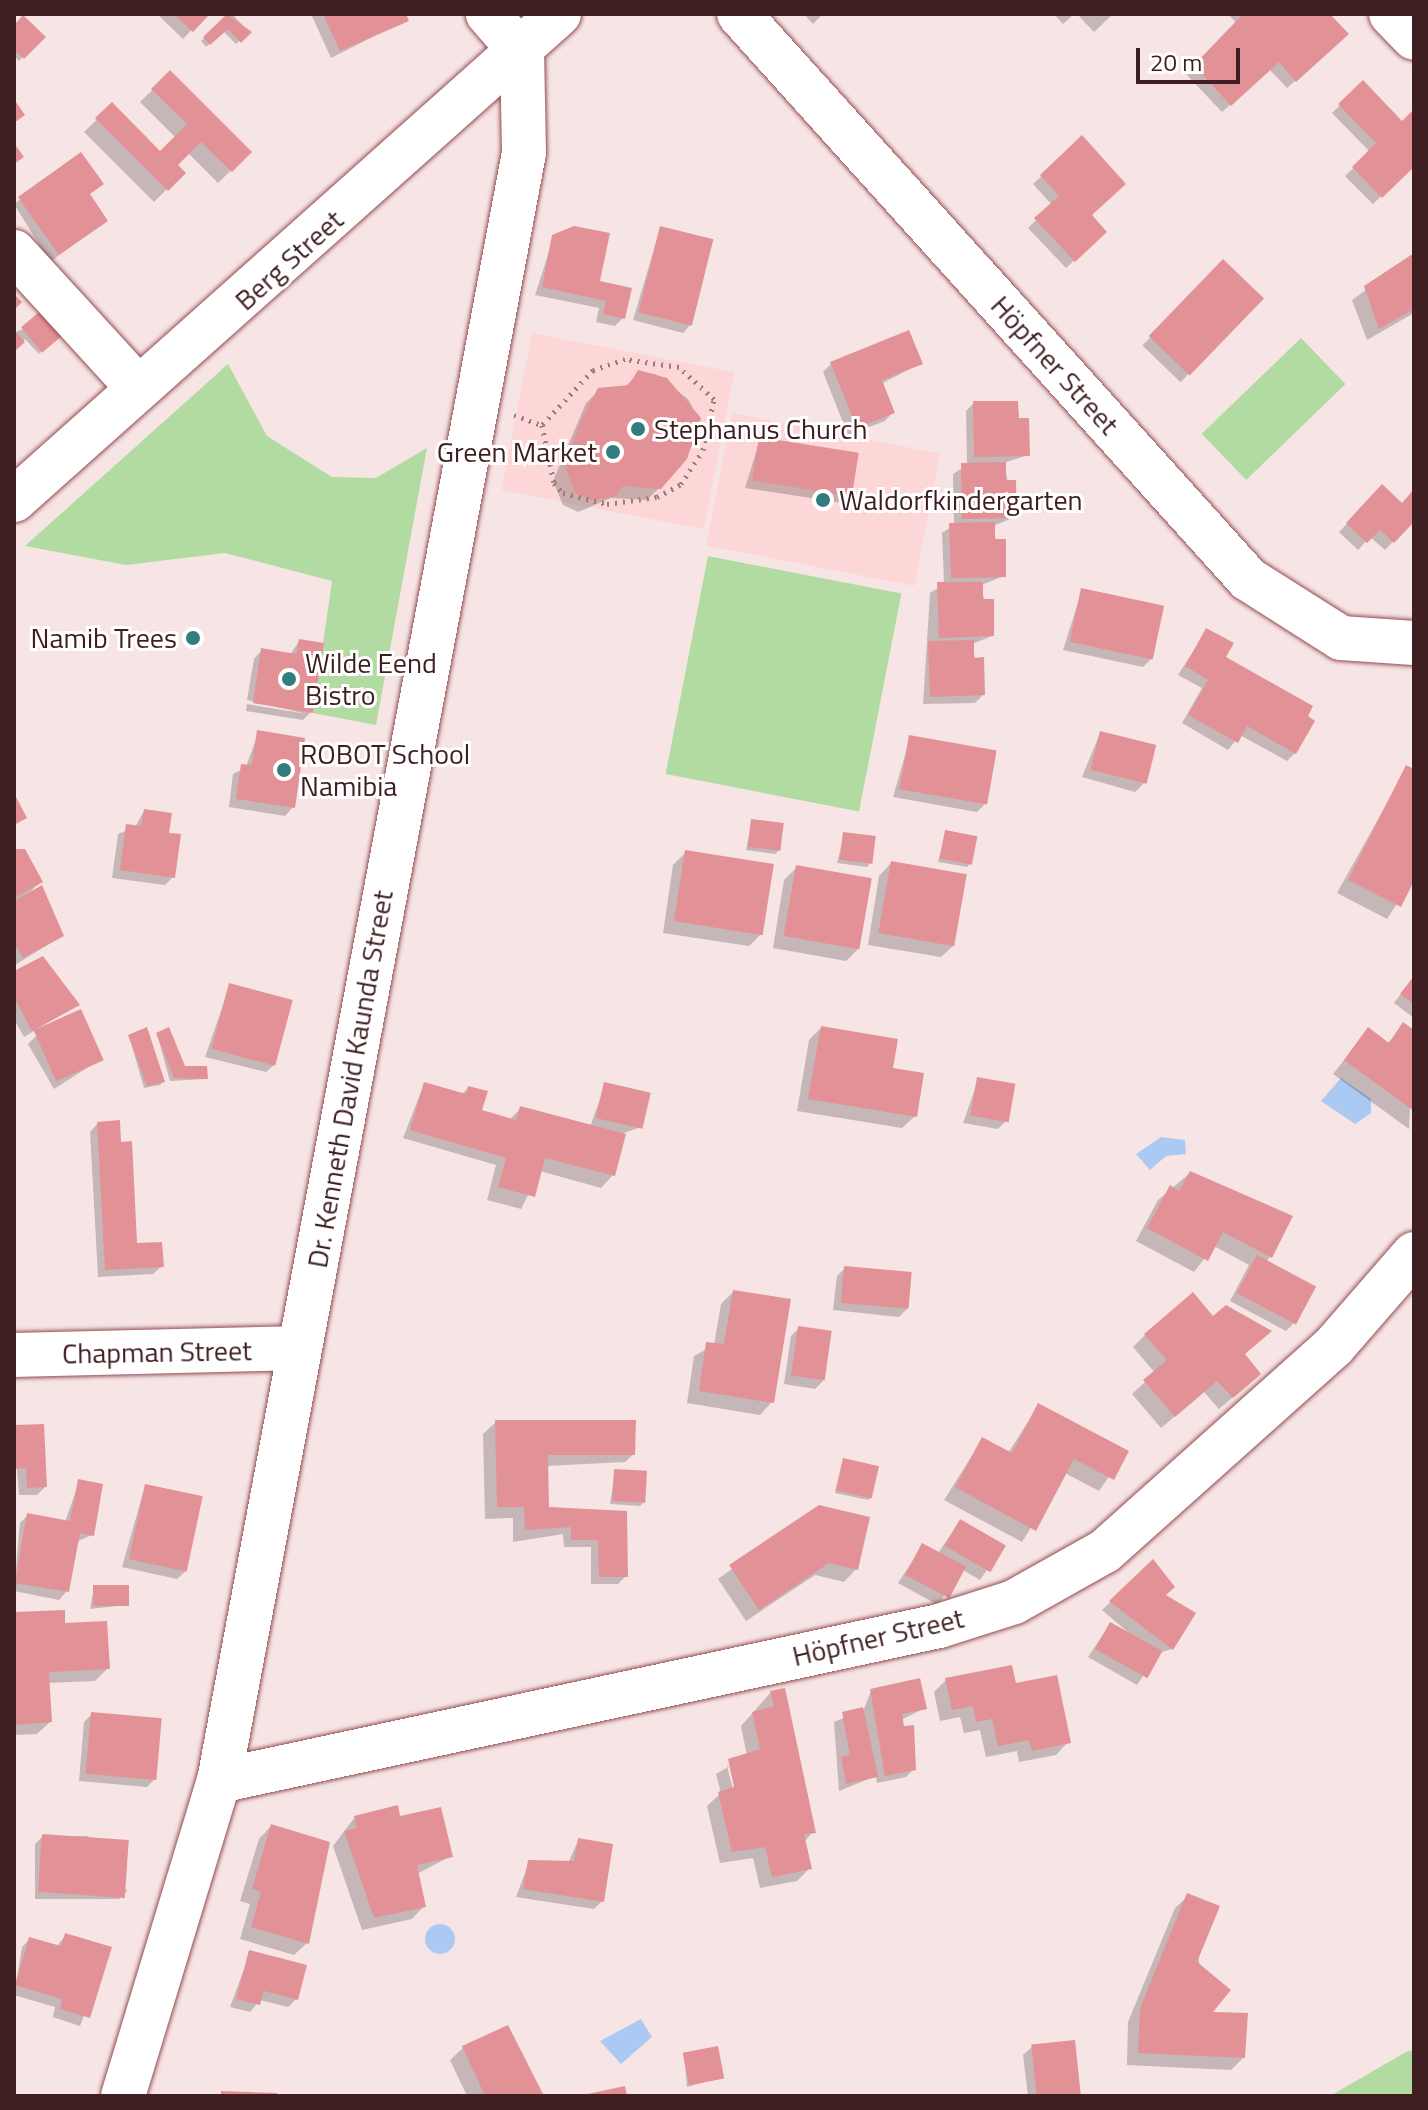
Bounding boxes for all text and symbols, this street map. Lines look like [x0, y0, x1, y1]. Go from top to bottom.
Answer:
scale bar [1140, 32, 1244, 82]
text: 20 m [1150, 44, 1202, 80]
street label: Berg Street [228, 203, 350, 317]
street label: Höpfner Street [984, 289, 1126, 441]
place label: Stephanus Church [654, 412, 868, 446]
marker: Stephanus Church [629, 420, 647, 438]
place label: Green Market [437, 435, 597, 469]
marker: Green Market [604, 443, 622, 461]
place label: Waldorfkindergarten [839, 483, 1083, 517]
marker: Waldorfkindergarten [814, 491, 832, 509]
place label: Namib Trees [31, 621, 177, 655]
marker: Namib Trees [184, 629, 202, 647]
place label: Wilde Eend Bistro [305, 646, 437, 712]
marker: Wilde Eend Bistro [280, 670, 298, 688]
place label: ROBOT School Namibia [300, 737, 470, 803]
marker: ROBOT School Namibia [275, 761, 293, 779]
street label: Dr. Kenneth David Kaunda Street [300, 888, 400, 1270]
street label: Chapman Street [62, 1334, 252, 1370]
street label: Höpfner Street [789, 1601, 967, 1673]

